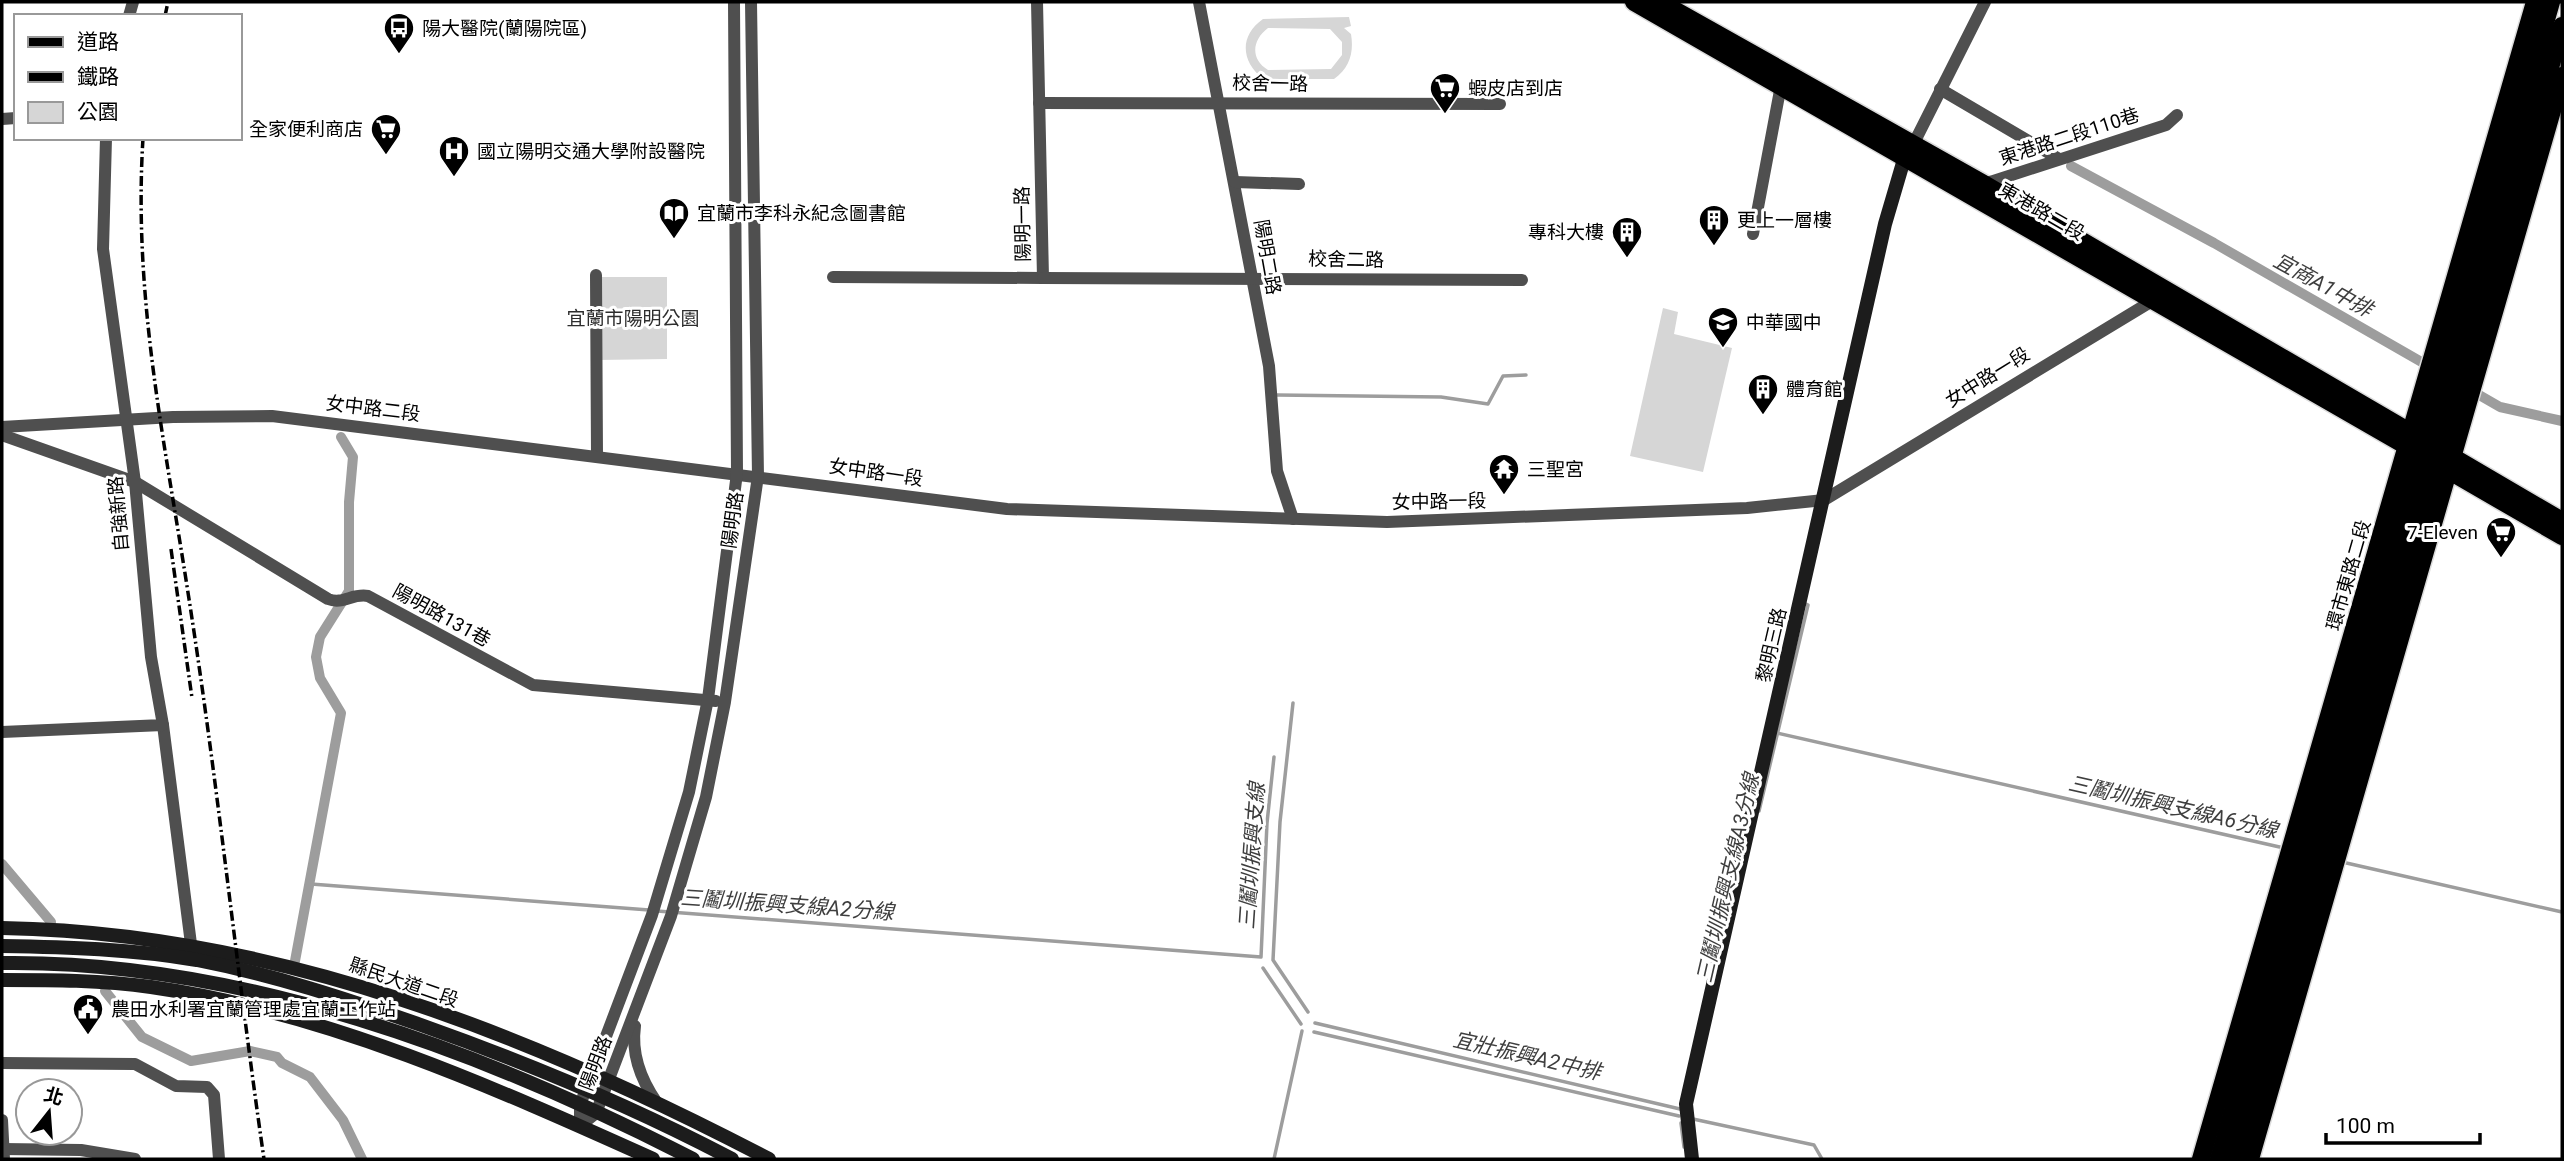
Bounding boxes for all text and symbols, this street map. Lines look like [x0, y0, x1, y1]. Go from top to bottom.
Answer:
bus stop icon: 陽大醫院(蘭陽院區) [382, 11, 416, 55]
legend [14, 14, 242, 140]
place label: 陽大醫院(蘭陽院區) [422, 17, 587, 40]
text: 道路 [77, 30, 119, 54]
text: 鐵路 [77, 65, 119, 89]
street label: 校舍一路 [1232, 71, 1308, 96]
supermarket icon: 蝦皮店到店 [1428, 71, 1462, 115]
place label: 蝦皮店到店 [1468, 77, 1563, 100]
text: 公園 [77, 100, 119, 124]
street label: 東港路二段110巷 [1996, 103, 2142, 170]
supermarket icon: 全家便利商店 [369, 112, 403, 156]
place label: 全家便利商店 [249, 118, 363, 141]
hospital icon: 國立陽明交通大學附設醫院 [437, 134, 471, 178]
place label: 國立陽明交通大學附設醫院 [477, 140, 705, 163]
street label: 東港路二段 [1995, 178, 2089, 245]
street label: 陽明一路 [1010, 186, 1035, 262]
library icon: 宜蘭市李科永紀念圖書館 [657, 196, 691, 240]
place label: 宜蘭市李科永紀念圖書館 [697, 202, 906, 225]
building icon: 更上一層樓 [1697, 203, 1731, 247]
place label: 更上一層樓 [1737, 209, 1832, 232]
building icon: 專科大樓 [1610, 215, 1644, 259]
street label: 陽明二路 [1250, 218, 1285, 297]
place label: 專科大樓 [1528, 221, 1604, 244]
street label: 校舍二路 [1308, 247, 1384, 272]
water label: 宜商A1中排 [2270, 248, 2379, 323]
school or university icon: 中華國中 [1706, 305, 1740, 349]
park label: 宜蘭市陽明公園 [566, 307, 700, 330]
place label: 中華國中 [1746, 311, 1822, 334]
street label: 女中路一段 [1941, 342, 2034, 412]
building icon: 體育館 [1746, 372, 1780, 416]
place label: 體育館 [1786, 378, 1843, 401]
street label: 女中路二段 [324, 391, 421, 426]
temple icon: 三聖宮 [1487, 452, 1521, 496]
street label: 女中路一段 [827, 454, 925, 490]
place label: 三聖宮 [1527, 458, 1584, 481]
street label: 自強新路 [104, 475, 133, 553]
street label: 女中路一段 [1391, 489, 1487, 514]
street label: 陽明路 [717, 490, 748, 550]
supermarket icon: 7-Eleven [2484, 515, 2518, 559]
street label: 環市東路二段 [2322, 517, 2375, 633]
place label: 7-Eleven [2407, 521, 2478, 544]
street label: 陽明路131巷 [389, 579, 495, 652]
street label: 黎明三路 [1752, 605, 1791, 685]
water label: 三鬮圳振興支線A3分線 [1692, 769, 1764, 985]
water label: 三鬮圳振興支線A6分線 [2066, 771, 2282, 843]
water label: 三鬮圳振興支線 [1235, 780, 1269, 930]
water label: 三鬮圳振興支線A2分線 [680, 886, 896, 925]
street label: 縣民大道二段 [346, 953, 461, 1012]
public building icon: 農田水利署宜蘭管理處宜蘭工作站 [71, 992, 105, 1036]
place label: 農田水利署宜蘭管理處宜蘭工作站 [111, 998, 396, 1021]
water label: 宜壯振興A2中排 [1451, 1027, 1606, 1085]
street label: 陽明路 [575, 1032, 616, 1094]
north arrow [14, 1077, 84, 1147]
text: 北 [41, 1082, 66, 1110]
scale bar [2326, 1102, 2480, 1146]
text: 100 m [2336, 1114, 2395, 1138]

